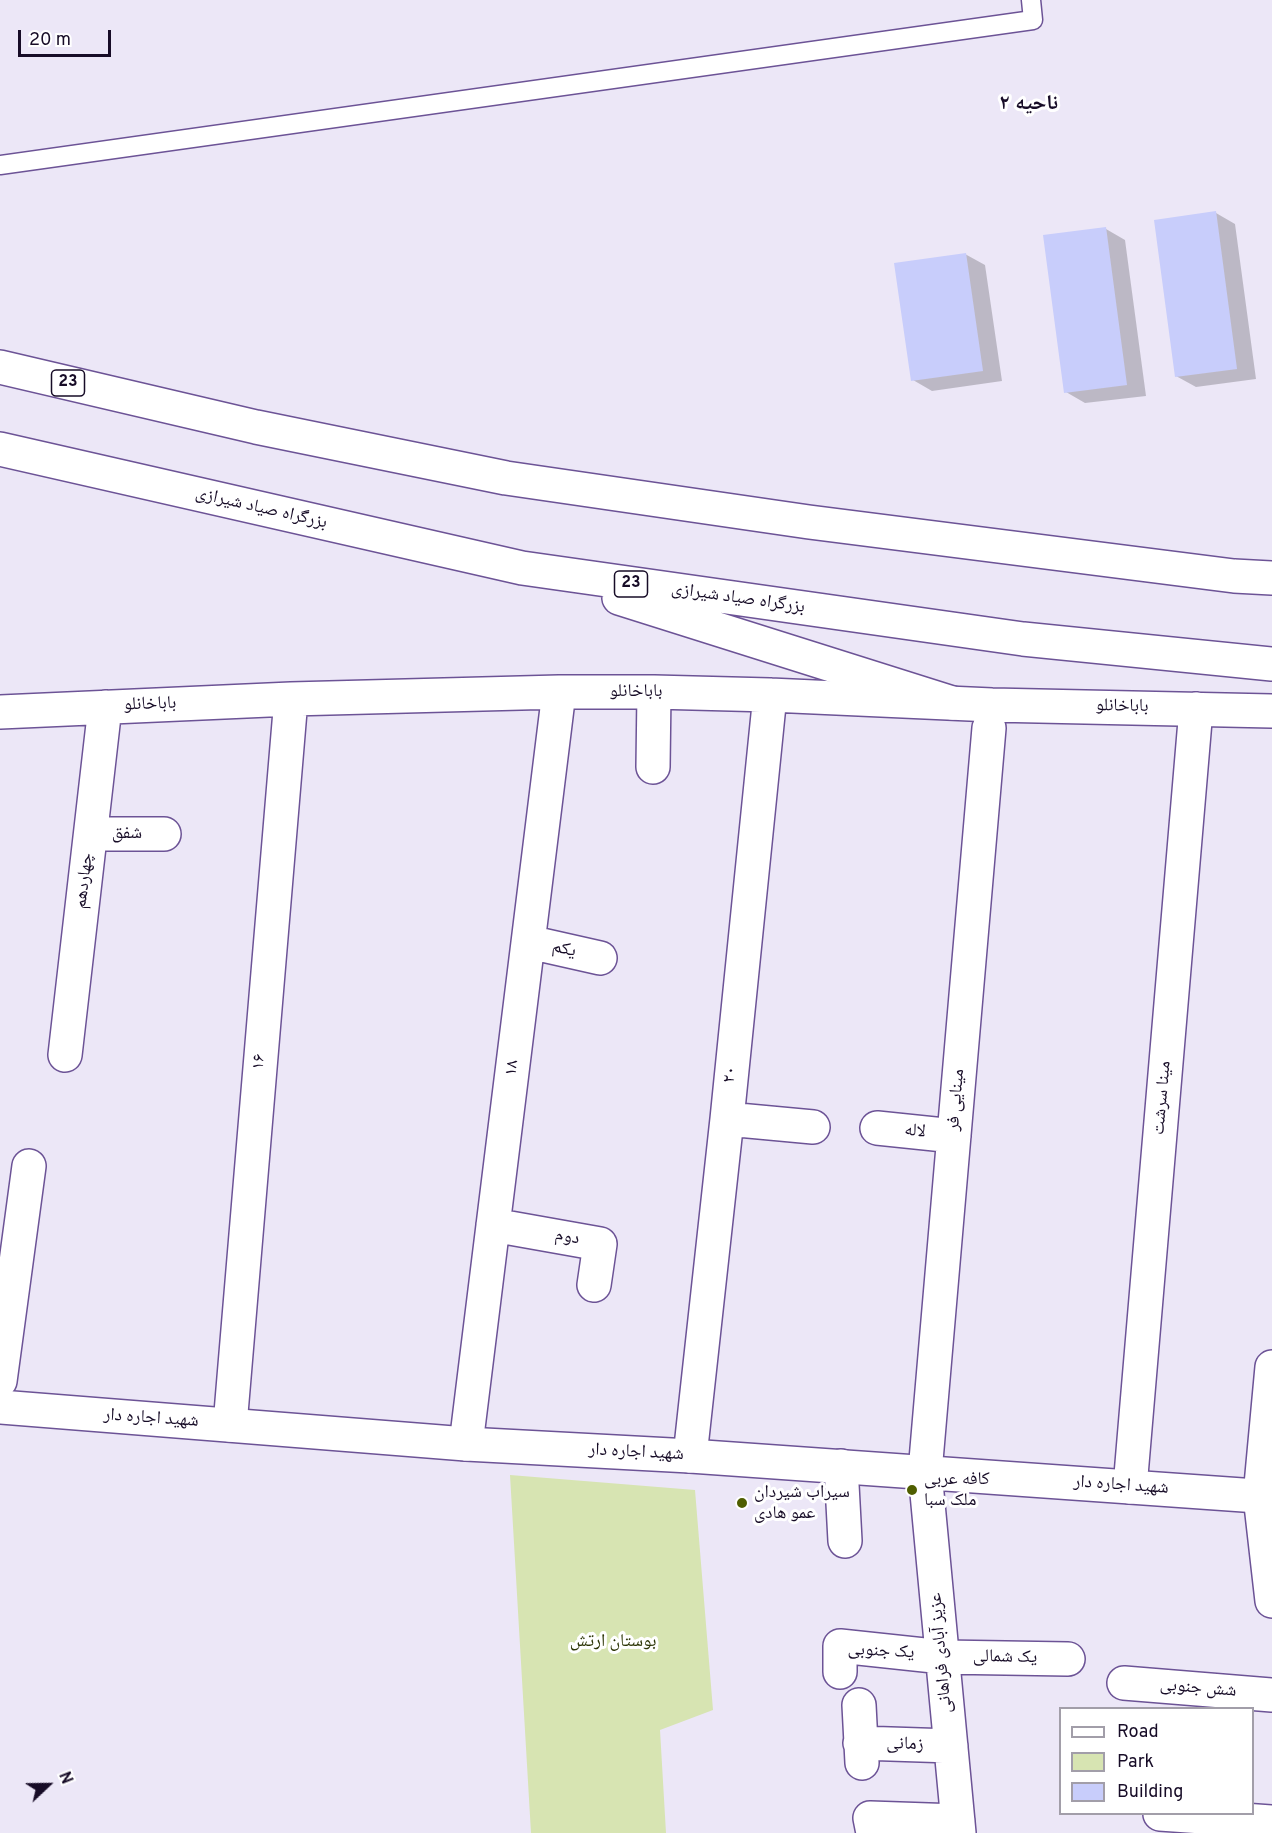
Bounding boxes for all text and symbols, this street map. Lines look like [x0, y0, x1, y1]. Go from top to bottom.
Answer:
scale bar [21, 18, 114, 56]
text: 20 m [29, 29, 71, 52]
district label: ناحیه ۲ [1000, 92, 1058, 118]
road number: 23 [52, 370, 84, 396]
street label: بزرگراه صیاد شیرازی [193, 483, 329, 535]
road number: 23 [614, 571, 648, 597]
street label: بزرگراه صیاد شیرازی [670, 579, 806, 619]
street label: باباخانلو [610, 681, 662, 703]
street label: باباخانلو [123, 693, 177, 717]
street label: باباخانلو [1095, 696, 1149, 718]
street label: شفق [112, 823, 142, 845]
street label: چهاردهم [71, 852, 99, 910]
street label: یکم [550, 937, 578, 963]
street label: ۱۶ [249, 1053, 271, 1071]
street label: ۱۸ [501, 1059, 525, 1077]
street label: مینا سرشت [1149, 1060, 1177, 1136]
street label: ۲۰ [719, 1066, 743, 1084]
street label: مینایی فر [944, 1068, 970, 1132]
street label: لاله [903, 1120, 927, 1144]
street label: دوم [553, 1225, 581, 1251]
street label: شهید اجاره دار [103, 1405, 199, 1433]
street label: شهید اجاره دار [588, 1440, 684, 1466]
place label: کافه عربی ملک سبا [924, 1469, 990, 1512]
street label: شهید اجاره دار [1073, 1472, 1169, 1500]
place label: سیراب شیردان عمو هادی [754, 1482, 850, 1524]
marker: کافه عربی ملک سبا [905, 1483, 919, 1497]
marker: سیراب شیردان عمو هادی [735, 1496, 749, 1510]
street label: عزیز آبادی فراهانی [926, 1592, 958, 1714]
park label: بوستان ارتش [570, 1631, 656, 1653]
street label: یک جنوبی [847, 1639, 915, 1665]
street label: یک شمالی [973, 1647, 1037, 1669]
street label: شش جنوبی [1159, 1675, 1237, 1703]
legend [1059, 1707, 1254, 1815]
text: Road [1117, 1721, 1159, 1744]
street label: زمانی [886, 1734, 924, 1756]
text: Park [1117, 1751, 1154, 1774]
north arrow [18, 1755, 78, 1815]
text: N [53, 1769, 76, 1787]
text: Building [1117, 1781, 1183, 1804]

